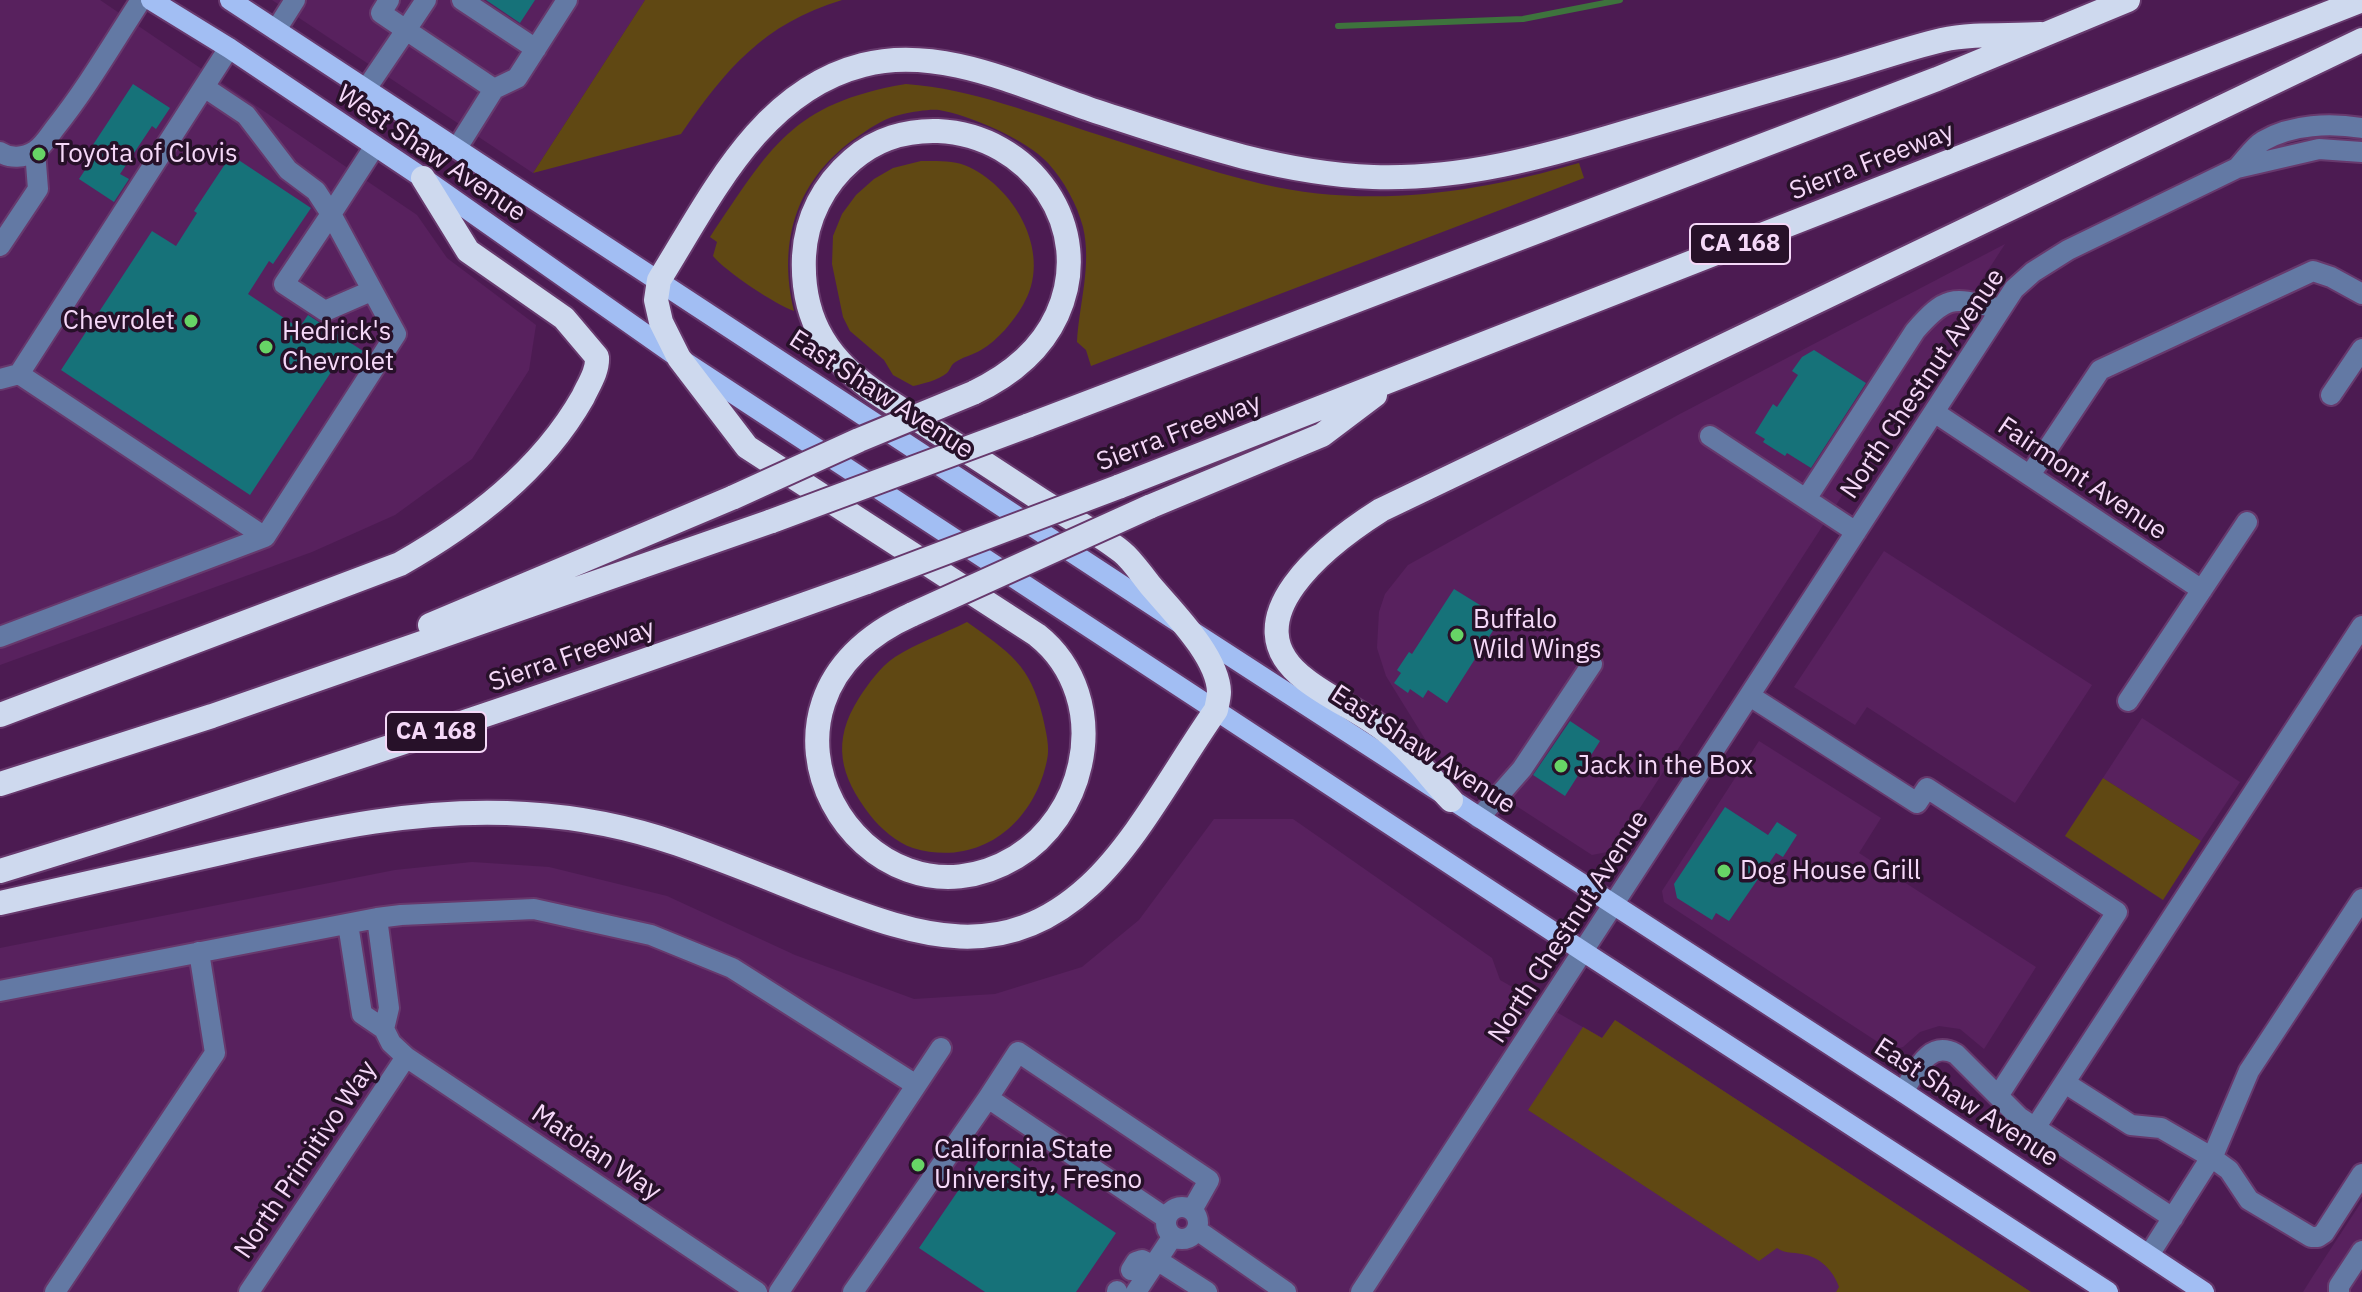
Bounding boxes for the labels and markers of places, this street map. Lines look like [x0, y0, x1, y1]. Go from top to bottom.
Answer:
place label: Toyota of Clovis [55, 138, 238, 170]
marker: Toyota of Clovis [30, 145, 48, 163]
place label: Chevrolet [63, 305, 175, 337]
marker: Chevrolet [182, 312, 200, 330]
place label: Hedrick's Chevrolet [282, 316, 394, 378]
marker: Hedrick's Chevrolet [257, 338, 275, 356]
place label: Buffalo Wild Wings [1473, 604, 1602, 666]
marker: Buffalo Wild Wings [1448, 626, 1466, 644]
place label: Jack in the Box [1577, 750, 1753, 782]
marker: Jack in the Box [1552, 757, 1570, 775]
place label: Dog House Grill [1740, 855, 1921, 887]
marker: Dog House Grill [1715, 862, 1733, 880]
place label: California State University, Fresno [934, 1134, 1142, 1196]
marker: California State University, Fresno [909, 1156, 927, 1174]

